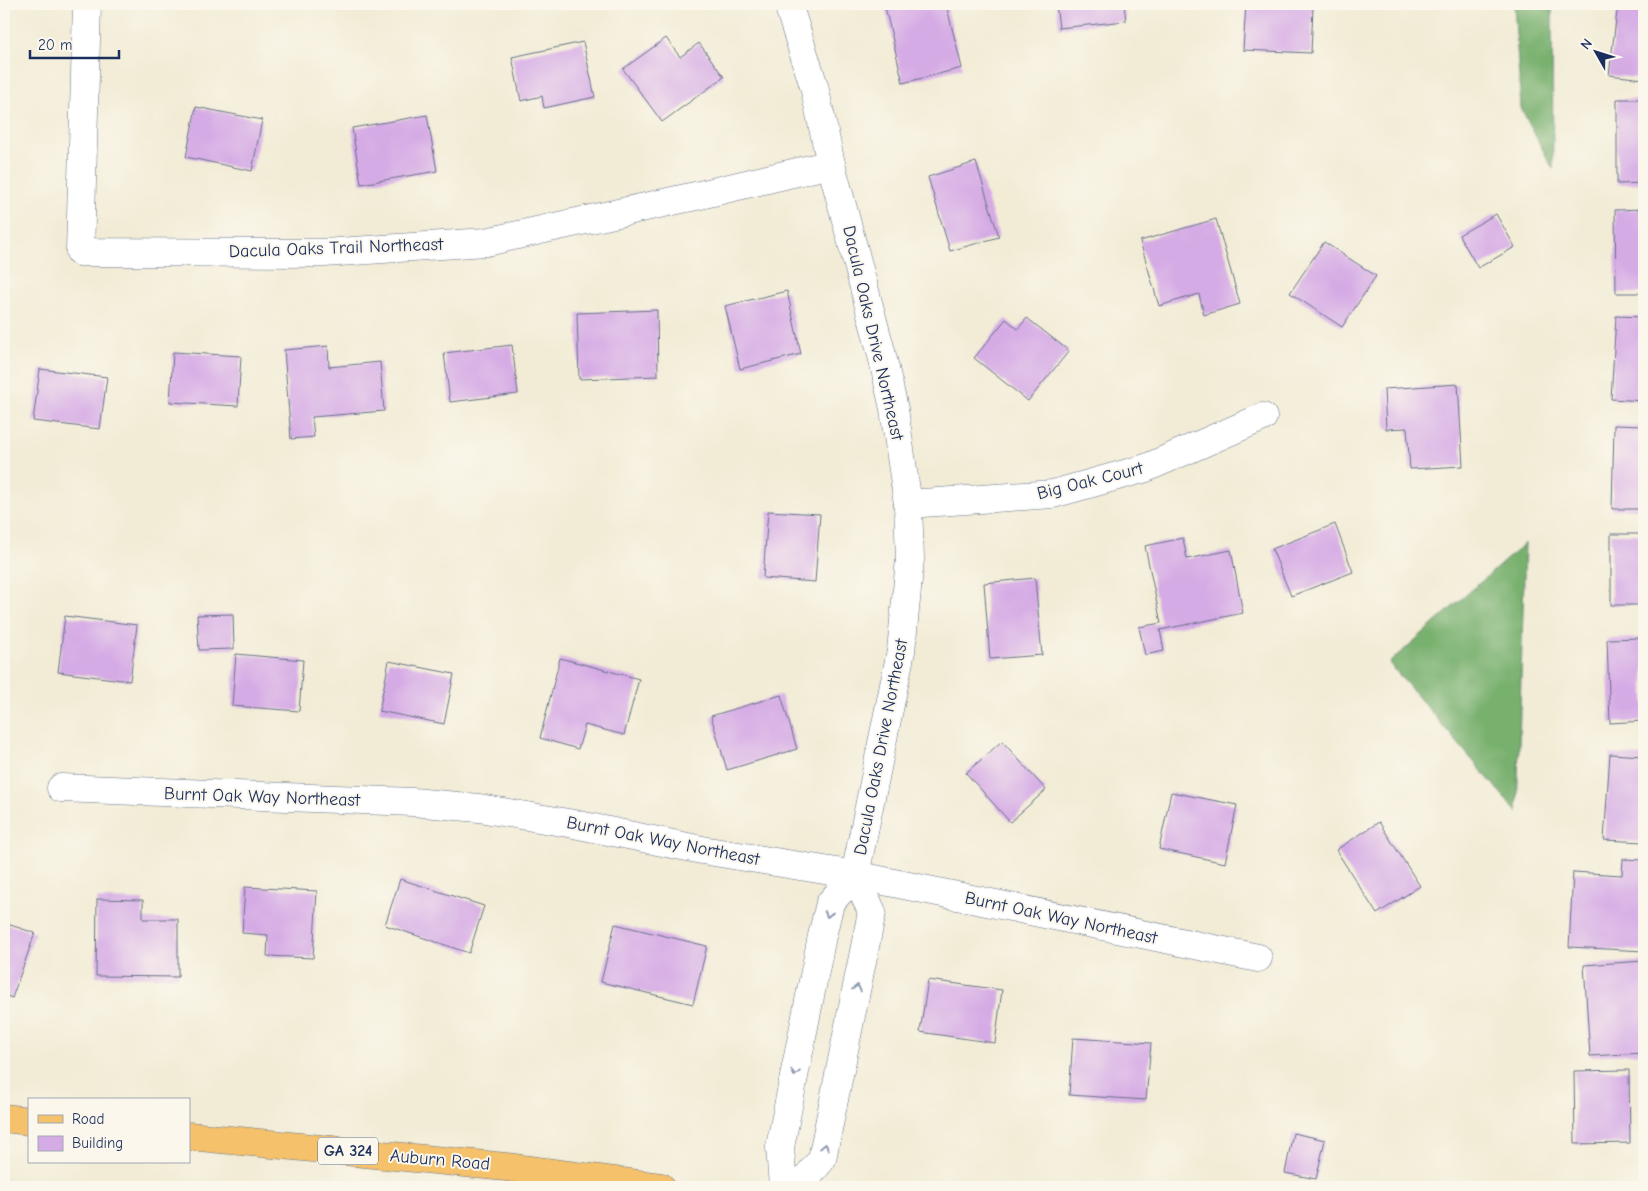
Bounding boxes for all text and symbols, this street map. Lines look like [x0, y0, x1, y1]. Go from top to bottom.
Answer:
scale bar [30, 28, 119, 60]
north arrow [1570, 28, 1620, 78]
text: N [1577, 35, 1596, 53]
text: 20 m [38, 36, 72, 54]
street label: Dacula Oaks Drive Northeast [838, 224, 908, 443]
street label: Dacula Oaks Trail Northeast [228, 234, 444, 262]
street label: Big Oak Court [1035, 457, 1146, 504]
street label: Dacula Oaks Drive Northeast [850, 636, 912, 857]
street label: Burnt Oak Way Northeast [164, 783, 361, 811]
street label: Burnt Oak Way Northeast [565, 812, 762, 870]
street label: Burnt Oak Way Northeast [963, 887, 1160, 949]
one-way arrow [823, 910, 833, 918]
one-way arrow [851, 984, 862, 992]
one-way arrow [790, 1069, 800, 1078]
legend [28, 1098, 190, 1164]
text: Road [72, 1110, 104, 1128]
text: Building [72, 1134, 123, 1152]
road number: GA 324 [318, 1138, 378, 1164]
one-way arrow [819, 1143, 829, 1152]
street label: Auburn Road [389, 1145, 491, 1175]

